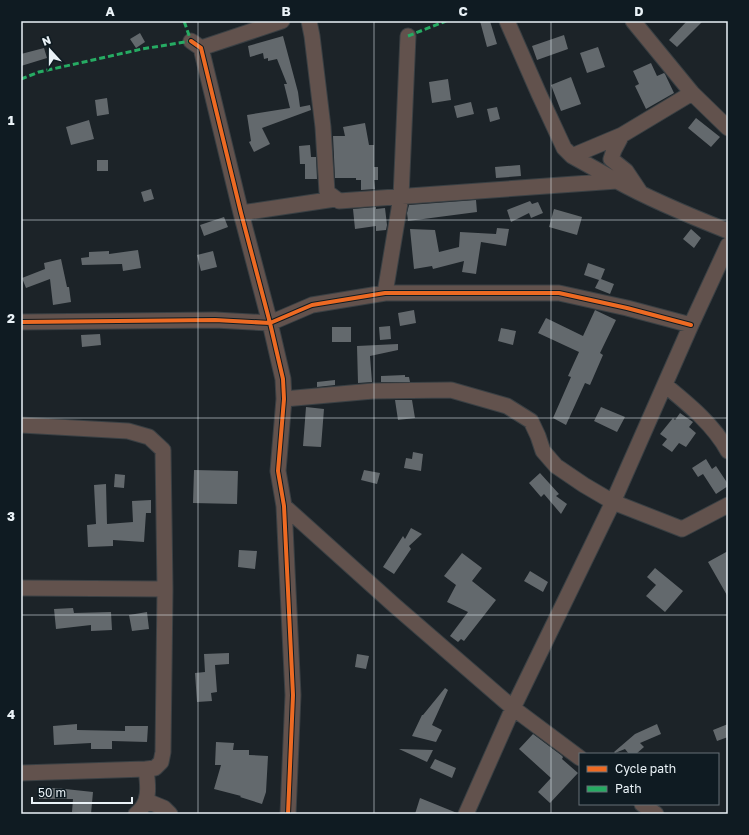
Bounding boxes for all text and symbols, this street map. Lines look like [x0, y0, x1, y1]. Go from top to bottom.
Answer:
text: A [105, 3, 115, 19]
text: B [281, 3, 291, 19]
text: C [458, 3, 468, 19]
text: D [634, 3, 644, 19]
north arrow [30, 30, 70, 70]
text: N [40, 33, 52, 48]
text: 1 [8, 112, 15, 128]
text: 2 [7, 310, 15, 326]
text: 3 [7, 508, 15, 524]
text: 4 [7, 706, 15, 722]
legend [579, 753, 719, 805]
text: Cycle path [615, 761, 676, 776]
scale bar [32, 779, 132, 805]
text: Path [615, 781, 642, 796]
text: 50 m [38, 785, 66, 800]

